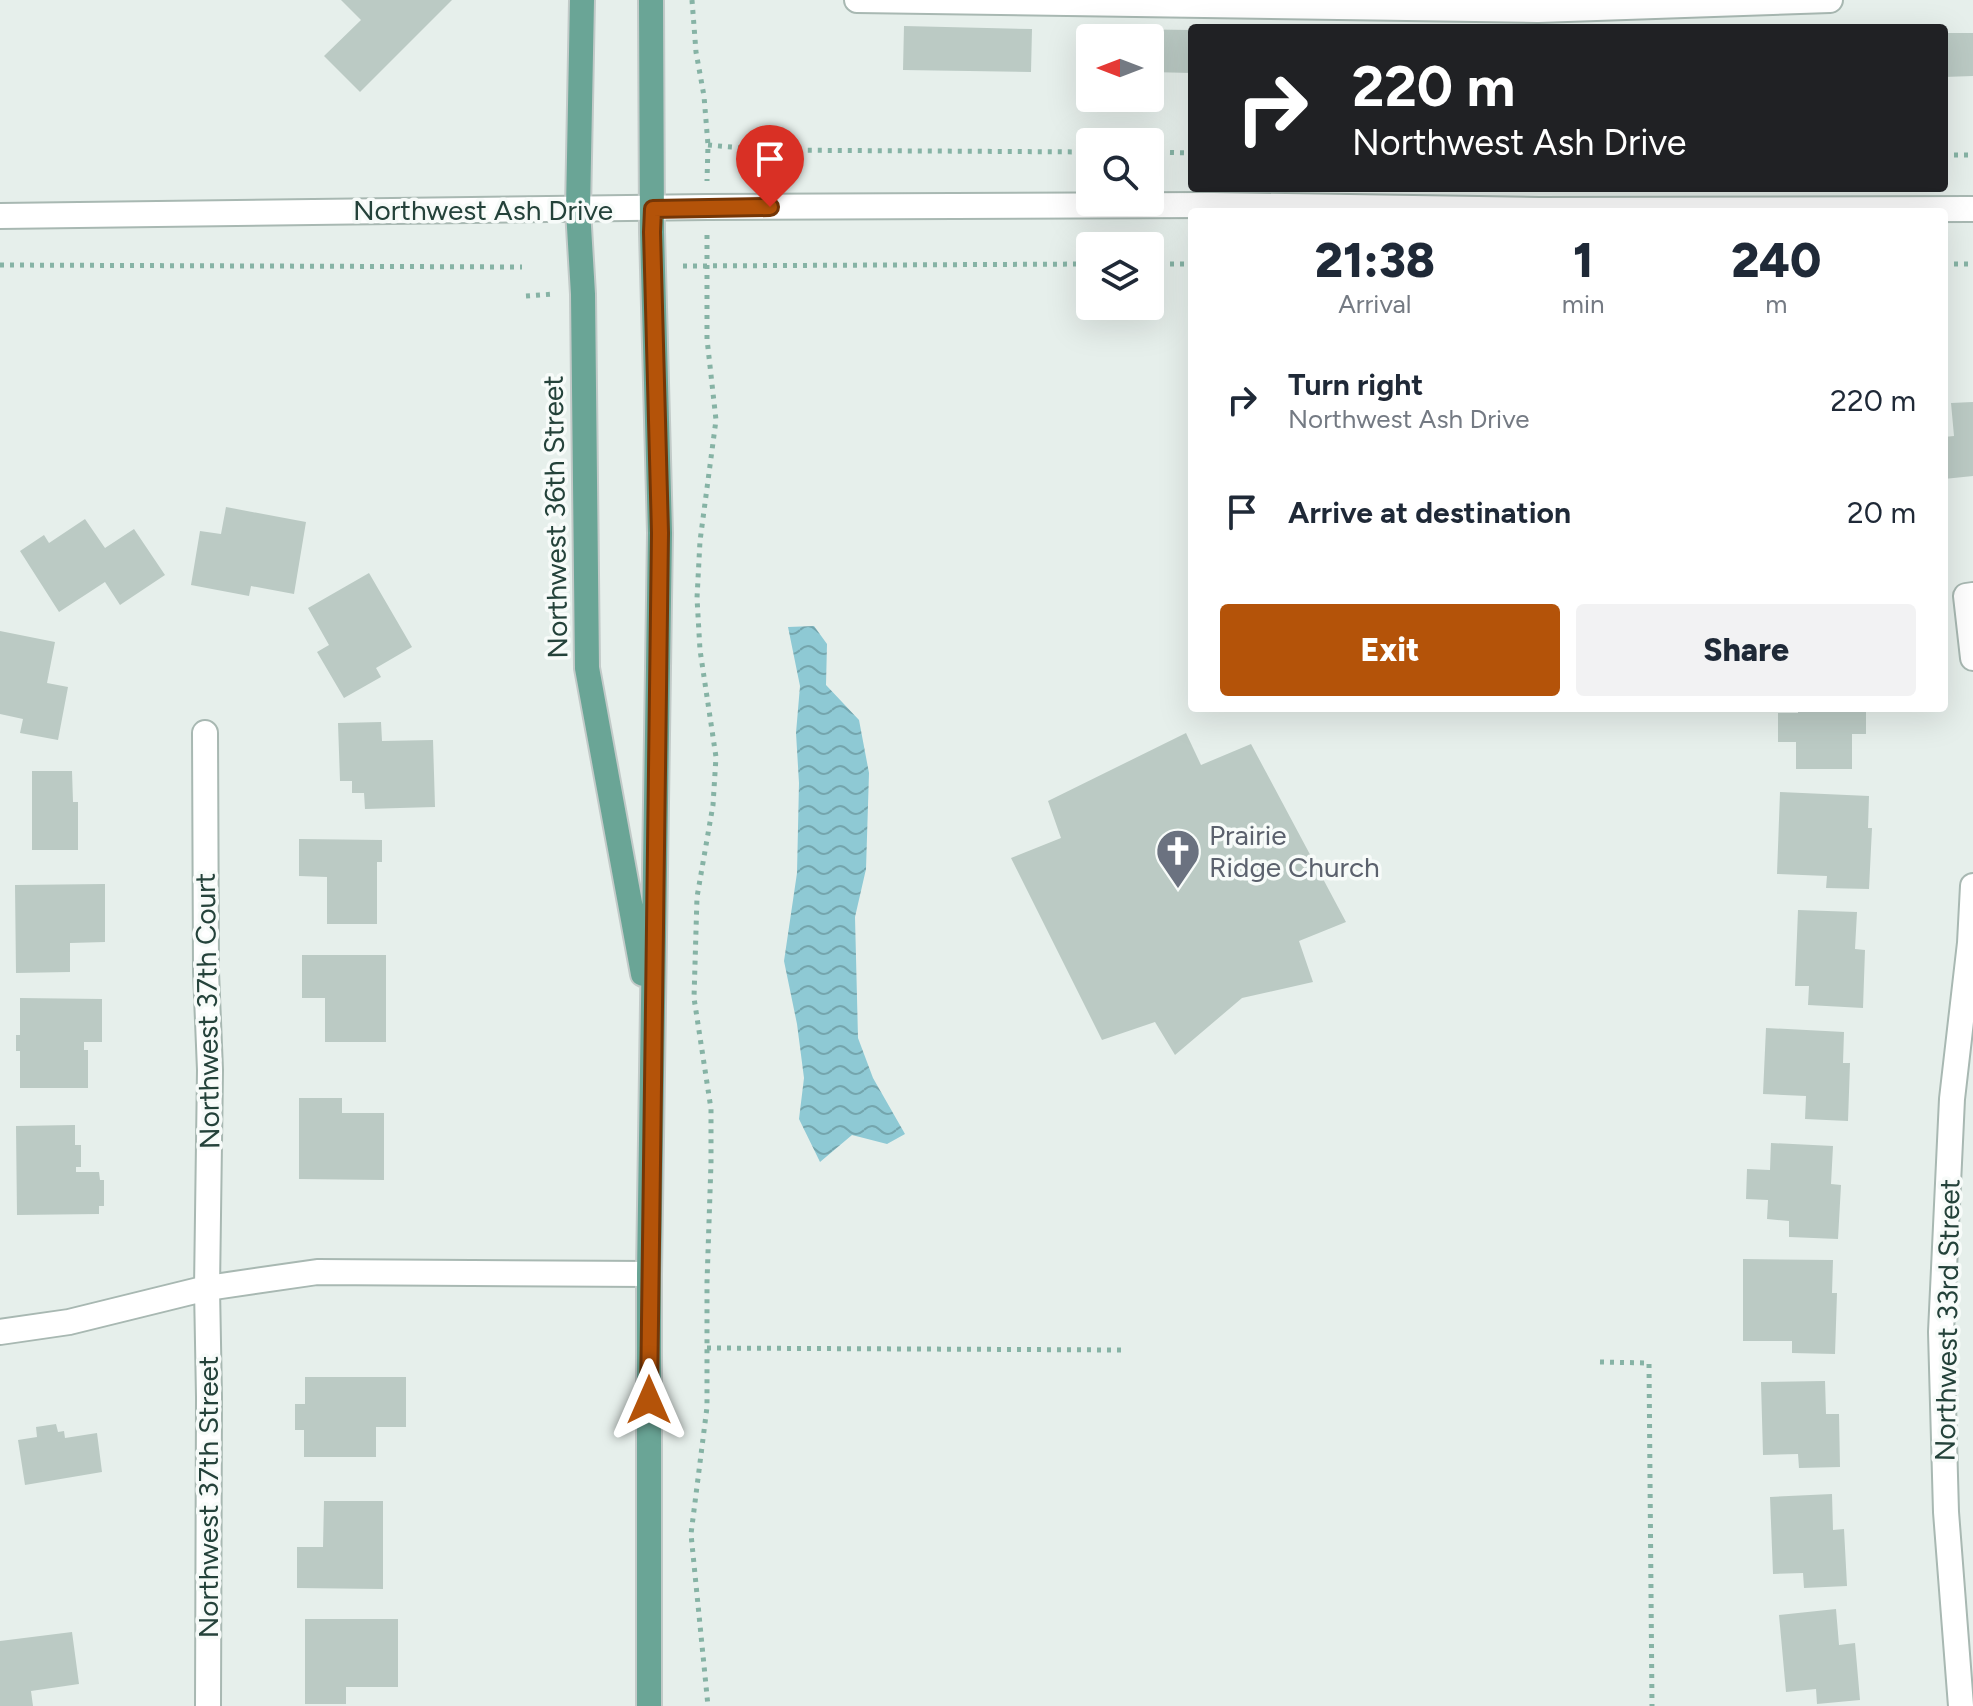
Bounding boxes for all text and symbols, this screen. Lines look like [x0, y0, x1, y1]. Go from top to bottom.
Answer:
north arrow [1076, 24, 1164, 112]
map controls [1076, 24, 1164, 320]
text: 220 m [1352, 53, 1515, 120]
icon: right [1220, 56, 1324, 160]
text: Northwest Ash Drive [1352, 121, 1686, 164]
pin [736, 125, 804, 207]
button: search [1076, 128, 1164, 216]
icon: arrive [748, 137, 792, 181]
street label: Northwest Ash Drive [353, 193, 613, 227]
text: 21:38 [1315, 231, 1435, 289]
text: 1 [1573, 231, 1593, 289]
text: 240 [1731, 231, 1821, 289]
button: layers [1076, 232, 1164, 320]
text: Arrival [1338, 288, 1412, 320]
text: min [1562, 288, 1604, 320]
text: m [1765, 288, 1787, 320]
text: Turn right [1288, 366, 1423, 403]
street label: Northwest 36th Street [536, 375, 574, 659]
icon: right [1220, 378, 1264, 422]
text: 220 m [1830, 382, 1916, 419]
text: Northwest Ash Drive [1288, 403, 1530, 435]
icon: arrive [1220, 490, 1264, 534]
text: Arrive at destination [1288, 494, 1571, 531]
text: 20 m [1847, 494, 1916, 531]
button: Exit [1220, 604, 1560, 696]
button: Share [1576, 604, 1916, 696]
place label: Prairie Ridge Church [1209, 818, 1380, 884]
church icon: Prairie Ridge Church [1154, 827, 1202, 890]
street label: Northwest 37th Court [188, 873, 226, 1149]
street label: Northwest 33rd Street [1928, 1178, 1966, 1462]
street label: Northwest 37th Street [191, 1356, 225, 1638]
position arrow [607, 1358, 691, 1442]

